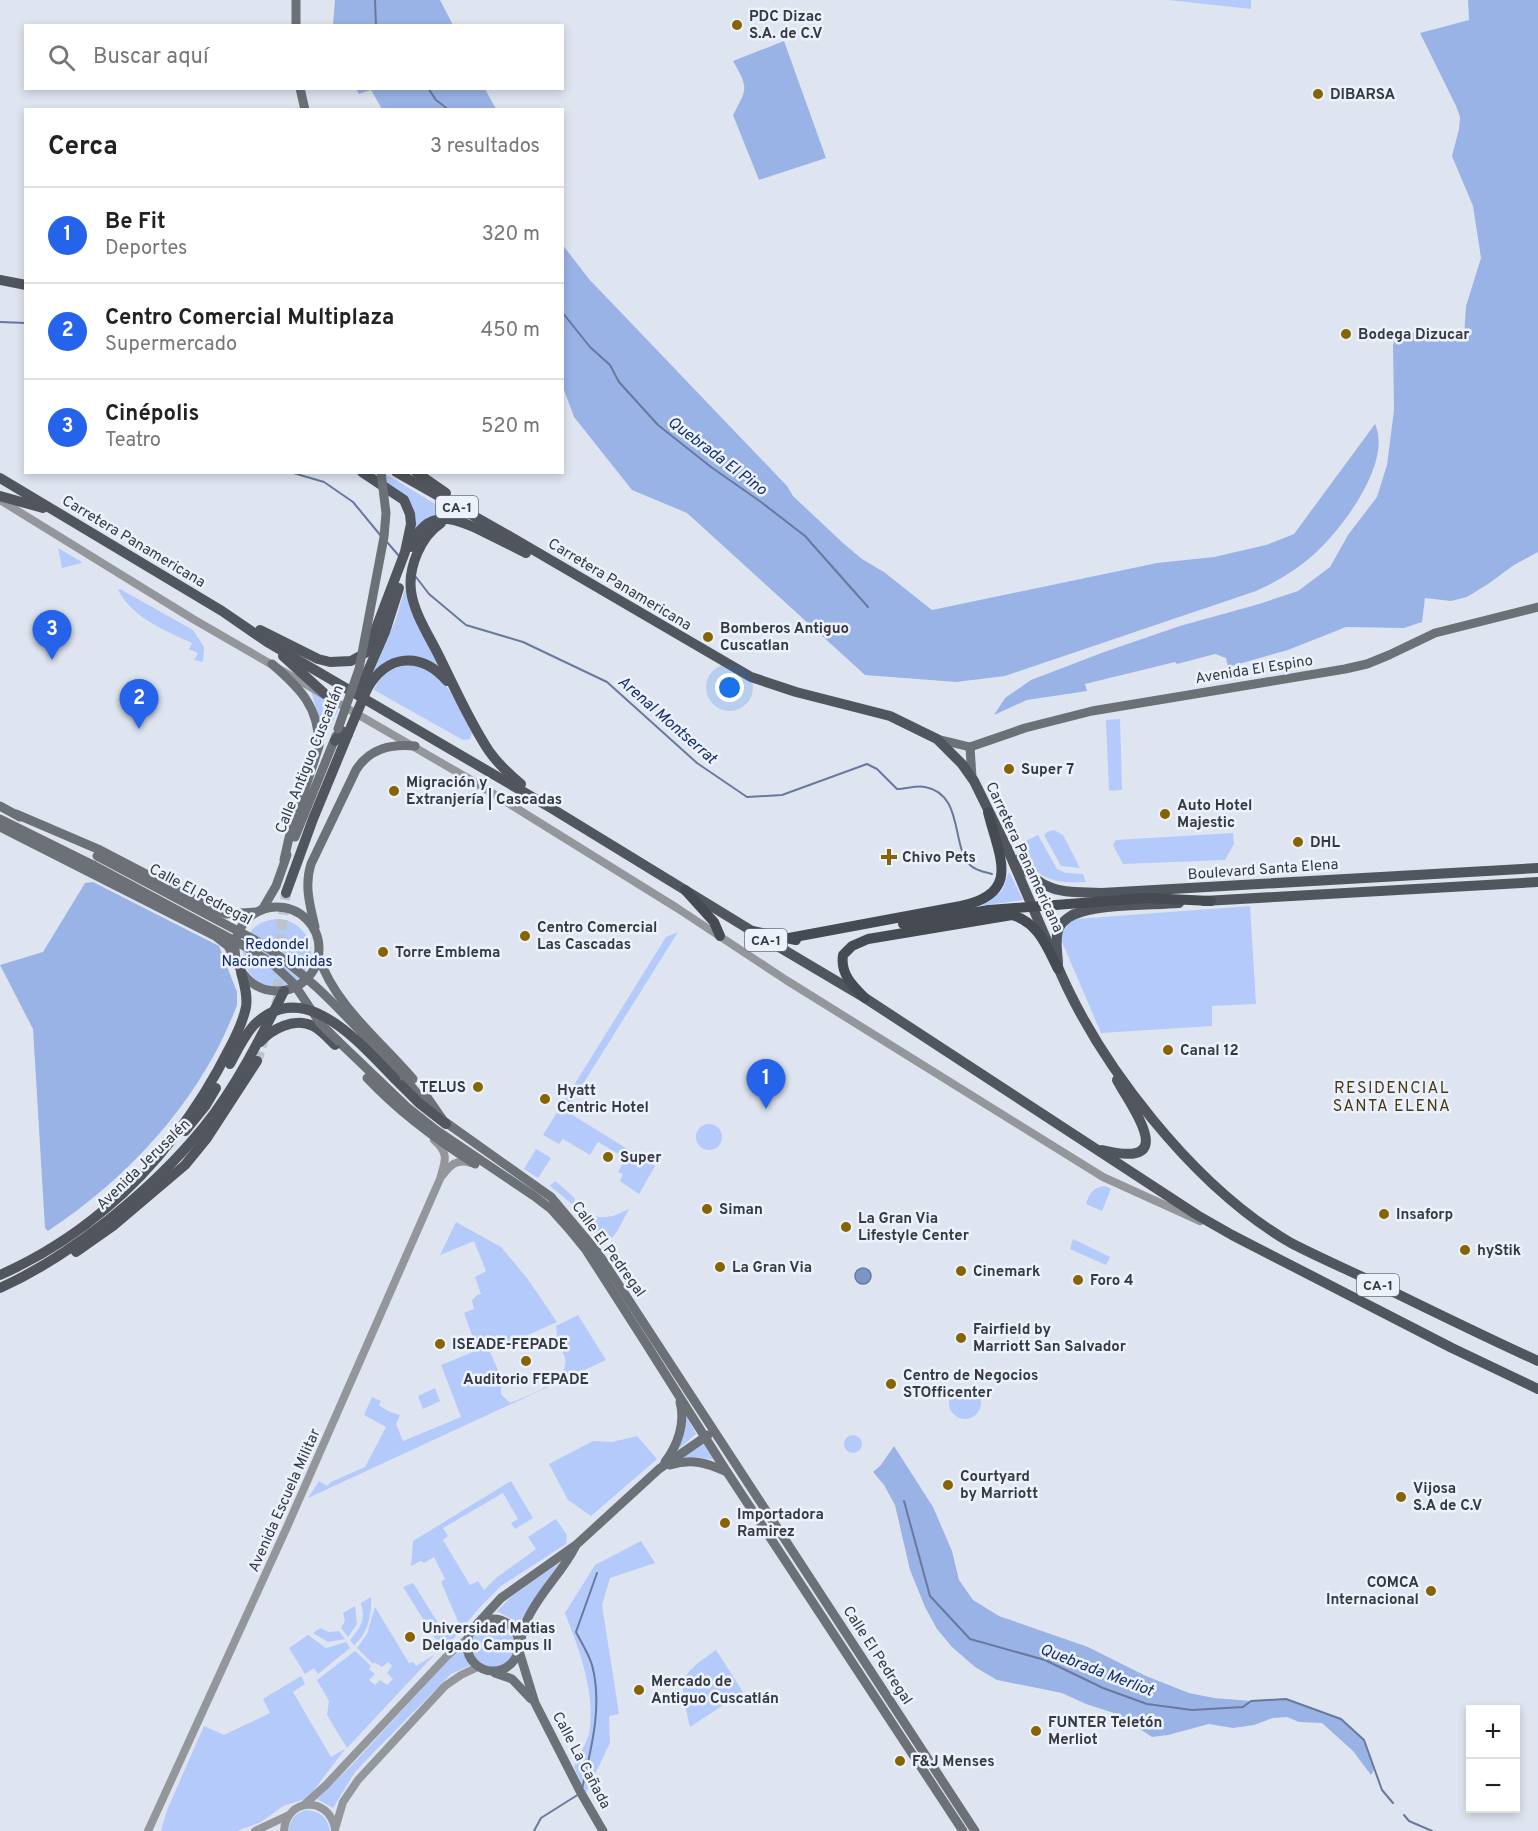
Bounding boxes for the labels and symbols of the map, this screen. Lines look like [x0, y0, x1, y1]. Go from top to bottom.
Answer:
place label: PDC Dizac S.A. de C.V [749, 8, 823, 44]
marker: PDC Dizac S.A. de C.V [730, 18, 744, 32]
place label: DIBARSA [1330, 86, 1395, 105]
marker: DIBARSA [1311, 87, 1325, 101]
place label: Bodega Dizucar [1358, 326, 1470, 345]
marker: Bodega Dizucar [1339, 327, 1353, 341]
water label: Quebrada El Pino [663, 413, 771, 501]
street label: Carretera Panamericana [58, 492, 208, 593]
road number: CA-1 [436, 496, 478, 518]
street label: Carretera Panamericana [544, 535, 694, 636]
pin: 3 [32, 610, 72, 660]
place label: Bomberos Antiguo Cuscatlan [720, 620, 849, 656]
marker: Bomberos Antiguo Cuscatlan [701, 630, 715, 644]
street label: Avenida El Espino [1194, 652, 1314, 689]
water label: Arenal Montserrat [613, 672, 721, 770]
your location [715, 673, 744, 702]
pin: 2 [120, 680, 158, 729]
street label: Calle Antiguo Cuscatlán [272, 683, 349, 837]
place label: Super 7 [1021, 761, 1074, 780]
marker: Super 7 [1002, 762, 1016, 776]
place label: Migración y Extranjería | Cascadas [406, 774, 562, 810]
street label: Carretera Panamericana [980, 779, 1067, 936]
marker: Migración y Extranjería | Cascadas [387, 784, 401, 798]
place label: Auto Hotel Majestic [1177, 797, 1252, 833]
marker: Auto Hotel Majestic [1158, 807, 1172, 821]
place label: DHL [1310, 834, 1340, 853]
marker: DHL [1291, 835, 1305, 849]
marker: Chivo Pets [880, 848, 898, 866]
place label: Chivo Pets [902, 849, 976, 868]
street label: Boulevard Santa Elena [1187, 856, 1339, 885]
street label: Calle El Pedregal [146, 860, 255, 930]
place label: Centro Comercial Las Cascadas [537, 919, 657, 955]
marker: Centro Comercial Las Cascadas [518, 929, 532, 943]
road number: CA-1 [745, 929, 787, 951]
park label: Redondel Naciones Unidas [222, 936, 332, 972]
place label: Torre Emblema [395, 944, 500, 963]
marker: Torre Emblema [376, 945, 390, 959]
place label: Canal 12 [1180, 1042, 1239, 1061]
marker: Canal 12 [1161, 1043, 1175, 1057]
pin: 1 [746, 1060, 786, 1109]
place label: TELUS [419, 1079, 466, 1098]
district label: RESIDENCIAL SANTA ELENA [1333, 1079, 1451, 1117]
marker: TELUS [471, 1080, 485, 1094]
place label: Hyatt Centric Hotel [557, 1082, 649, 1118]
marker: Hyatt Centric Hotel [538, 1092, 552, 1106]
street label: Avenida Jerusalén [93, 1115, 195, 1215]
place label: Super [620, 1149, 662, 1168]
marker: Super [601, 1150, 615, 1164]
street label: Calle El Pedregal [567, 1198, 649, 1302]
place label: Siman [719, 1201, 763, 1220]
marker: Siman [700, 1202, 714, 1216]
place label: Insaforp [1396, 1206, 1453, 1225]
marker: Insaforp [1377, 1207, 1391, 1221]
place label: La Gran Via Lifestyle Center [858, 1210, 970, 1246]
marker: La Gran Via Lifestyle Center [839, 1220, 853, 1234]
place label: hyStik [1477, 1242, 1521, 1261]
marker: hyStik [1458, 1243, 1472, 1257]
place label: La Gran Via [732, 1259, 812, 1278]
marker: La Gran Via [713, 1260, 727, 1274]
place label: Cinemark [973, 1263, 1040, 1282]
marker: Cinemark [954, 1264, 968, 1278]
place label: Foro 4 [1090, 1272, 1134, 1291]
marker: Foro 4 [1071, 1273, 1085, 1287]
road number: CA-1 [1357, 1274, 1399, 1296]
place label: Fairfield by Marriott San Salvador [973, 1321, 1127, 1357]
marker: Fairfield by Marriott San Salvador [954, 1331, 968, 1345]
place label: ISEADE-FEPADE [452, 1336, 568, 1355]
marker: ISEADE-FEPADE [433, 1337, 447, 1351]
marker: Auditorio FEPADE [519, 1354, 533, 1368]
place label: Centro de Negocios STOfficenter [903, 1367, 1038, 1403]
place label: Auditorio FEPADE [463, 1371, 589, 1390]
marker: Centro de Negocios STOfficenter [884, 1377, 898, 1391]
street label: Avenida Escuela Militar [245, 1426, 326, 1575]
place label: Courtyard by Marriott [960, 1468, 1038, 1504]
marker: Courtyard by Marriott [941, 1478, 955, 1492]
place label: Vijosa S.A de C.V [1413, 1480, 1482, 1516]
marker: Vijosa S.A de C.V [1394, 1490, 1408, 1504]
place label: Importadora Ramirez [737, 1506, 824, 1542]
marker: Importadora Ramirez [718, 1516, 732, 1530]
place label: COMCA Internacional [1326, 1574, 1419, 1610]
marker: COMCA Internacional [1424, 1584, 1438, 1598]
street label: Calle El Pedregal [838, 1603, 916, 1709]
place label: Universidad Matias Delgado Campus II [422, 1620, 555, 1656]
marker: Universidad Matias Delgado Campus II [403, 1630, 417, 1644]
water label: Quebrada Merliot [1037, 1640, 1157, 1702]
place label: Mercado de Antiguo Cuscatlán [651, 1673, 779, 1709]
marker: Mercado de Antiguo Cuscatlán [632, 1683, 646, 1697]
street label: Calle La Cañada [547, 1709, 614, 1813]
place label: FUNTER Teletón Merliot [1048, 1714, 1162, 1750]
marker: FUNTER Teletón Merliot [1029, 1724, 1043, 1738]
place label: F&J Menses [912, 1753, 995, 1772]
marker: F&J Menses [893, 1754, 907, 1768]

